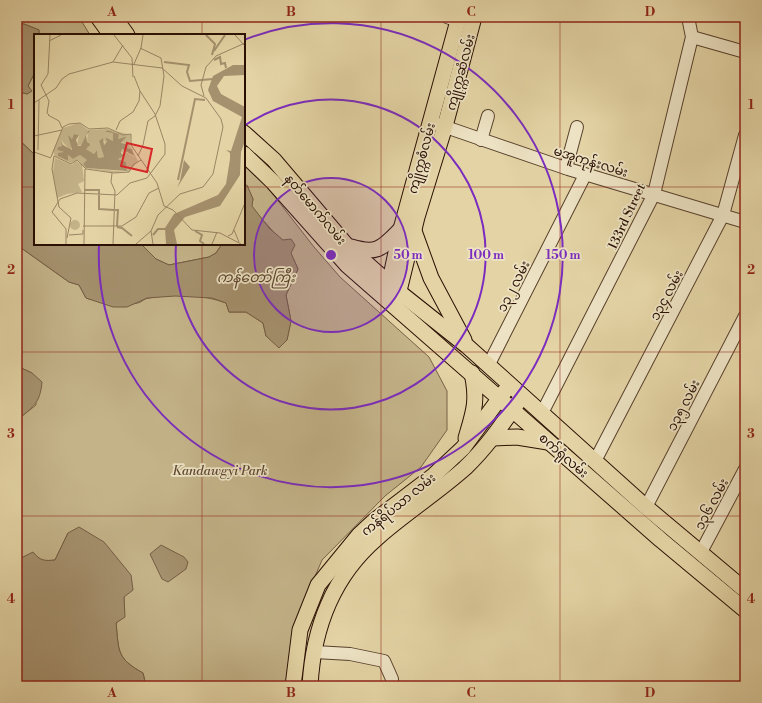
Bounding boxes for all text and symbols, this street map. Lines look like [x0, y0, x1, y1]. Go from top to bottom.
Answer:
text: A [106, 4, 117, 20]
text: B [286, 4, 296, 20]
text: C [466, 4, 476, 20]
text: D [645, 4, 655, 20]
street label: ကျိုက္ကဆံလမ်း [442, 32, 481, 113]
inset map [34, 34, 245, 245]
text: 1 [8, 97, 15, 113]
text: 1 [748, 97, 755, 113]
street label: ကျိုက္ကစံလမ်း [404, 121, 441, 196]
street label: မအူကုန်းလမ်း [551, 142, 630, 183]
street label: နတ်မောက်လမ်း [280, 170, 350, 250]
street label: 133rd Street [605, 181, 649, 252]
centre of rings [324, 248, 338, 262]
text: 50 m [393, 248, 423, 263]
text: 100 m [468, 248, 504, 263]
text: 150 m [546, 248, 580, 263]
street label: ၁၃၂ လမ်း [493, 258, 535, 316]
text: 2 [7, 262, 15, 278]
text: 2 [747, 262, 755, 278]
water label: ကန်တော်ကြီး [217, 267, 296, 289]
street label: ၁၃၄ လမ်း [646, 267, 689, 324]
street label: ၁၃၅ လမ်း [663, 377, 705, 435]
text: 3 [7, 426, 15, 442]
text: 3 [747, 426, 755, 442]
street label: စက်ရုံလမ်း [534, 429, 592, 483]
park label: Kandawgyi Park [172, 463, 268, 479]
street label: ကန်ရိပ်သာ လမ်း [358, 469, 440, 541]
street label: ၁၃၆ လမ်း [691, 475, 734, 534]
text: 4 [7, 591, 16, 607]
text: 4 [747, 591, 756, 607]
text: A [106, 685, 117, 701]
text: B [286, 685, 296, 701]
text: C [466, 685, 476, 701]
text: D [645, 685, 655, 701]

